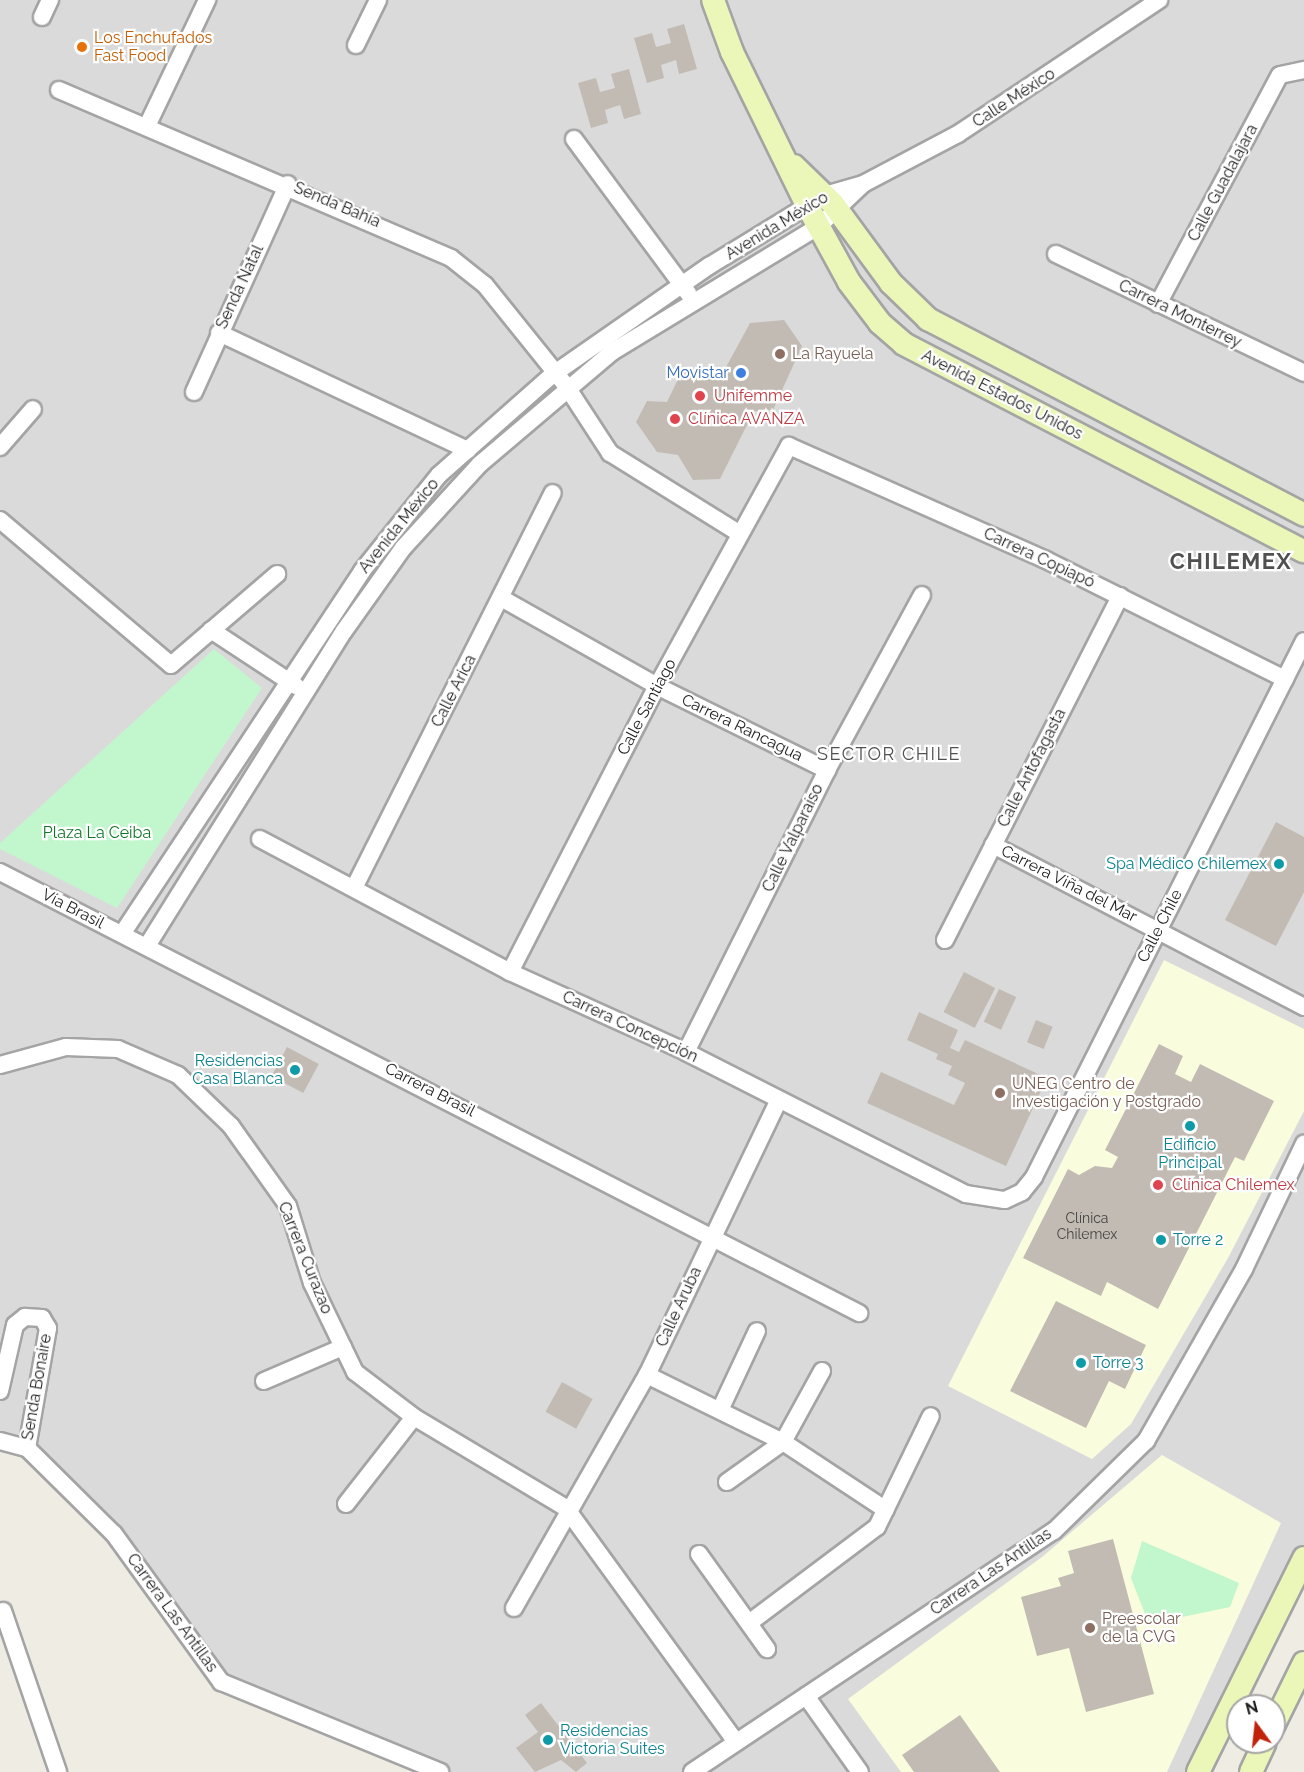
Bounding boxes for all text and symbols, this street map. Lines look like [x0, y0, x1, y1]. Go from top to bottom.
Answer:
place label: Los Enchufados Fast Food [94, 28, 212, 66]
marker: Los Enchufados Fast Food [75, 40, 89, 54]
street label: Calle México [969, 64, 1059, 132]
street label: Calle Guadalajara [1184, 121, 1262, 245]
street label: Senda Bahía [291, 178, 383, 232]
street label: Avenida México [722, 188, 832, 264]
street label: Senda Natal [212, 242, 268, 332]
street label: Carrera Monterrey [1115, 276, 1245, 352]
place label: La Rayuela [792, 344, 874, 364]
street label: Avenida Estados Unidos [918, 346, 1086, 444]
marker: La Rayuela [773, 347, 787, 361]
place label: Movistar [666, 363, 729, 383]
marker: Movistar [734, 366, 748, 380]
place label: Unifemme [714, 386, 792, 406]
marker: Unifemme [691, 387, 709, 405]
place label: Clínica AVANZA [688, 409, 805, 429]
marker: Clínica AVANZA [666, 410, 684, 428]
street label: Avenida México [355, 475, 443, 577]
street label: Carrera Copiapó [980, 524, 1098, 592]
district label: CHILEMEX [1170, 549, 1292, 575]
street label: Calle Arica [427, 651, 481, 731]
street label: Calle Santiago [614, 655, 680, 759]
street label: Carrera Rancagua [678, 690, 806, 766]
street label: Calle Antofagasta [994, 705, 1070, 831]
district label: SECTOR CHILE [817, 743, 961, 765]
street label: Calle Valparaíso [758, 780, 828, 896]
park label: Plaza La Ceiba [43, 823, 151, 843]
street label: Carrera Viña del Mar [997, 841, 1141, 927]
place label: Spa Médico Chilemex [1106, 854, 1267, 874]
marker: Spa Médico Chilemex [1272, 857, 1286, 871]
street label: Vía Brasil [38, 885, 108, 933]
street label: Calle Chile [1133, 886, 1187, 966]
street label: Carrera Concepción [559, 987, 701, 1067]
place label: Residencias Casa Blanca [192, 1051, 283, 1089]
street label: Carrera Brasil [382, 1059, 478, 1121]
marker: Residencias Casa Blanca [288, 1063, 302, 1077]
place label: UNEG Centro de Investigación y Postgrado [1012, 1074, 1202, 1112]
marker: UNEG Centro de Investigación y Postgrado [993, 1086, 1007, 1100]
marker: Edificio Principal [1183, 1119, 1197, 1133]
place label: Edificio Principal [1158, 1135, 1222, 1173]
place label: Clínica Chilemex [1172, 1175, 1295, 1195]
marker: Clínica Chilemex [1149, 1176, 1167, 1194]
street label: Carrera Curazao [274, 1199, 336, 1317]
house number: Clínica Chilemex [1057, 1210, 1117, 1242]
place label: Torre 2 [1173, 1230, 1223, 1250]
marker: Torre 2 [1154, 1233, 1168, 1247]
street label: Calle Aruba [652, 1264, 706, 1350]
street label: Senda Bonaire [18, 1332, 56, 1442]
place label: Torre 3 [1093, 1353, 1143, 1373]
marker: Torre 3 [1074, 1356, 1088, 1370]
street label: Carrera Las Antillas [927, 1524, 1055, 1620]
street label: Carrera Las Antillas [122, 1550, 222, 1676]
place label: Preescolar de la CVG [1102, 1609, 1181, 1647]
marker: Preescolar de la CVG [1083, 1621, 1097, 1635]
north arrow [1226, 1694, 1286, 1754]
text: N [1243, 1697, 1260, 1719]
place label: Residencias Victoria Suites [560, 1721, 665, 1759]
marker: Residencias Victoria Suites [541, 1733, 555, 1747]

